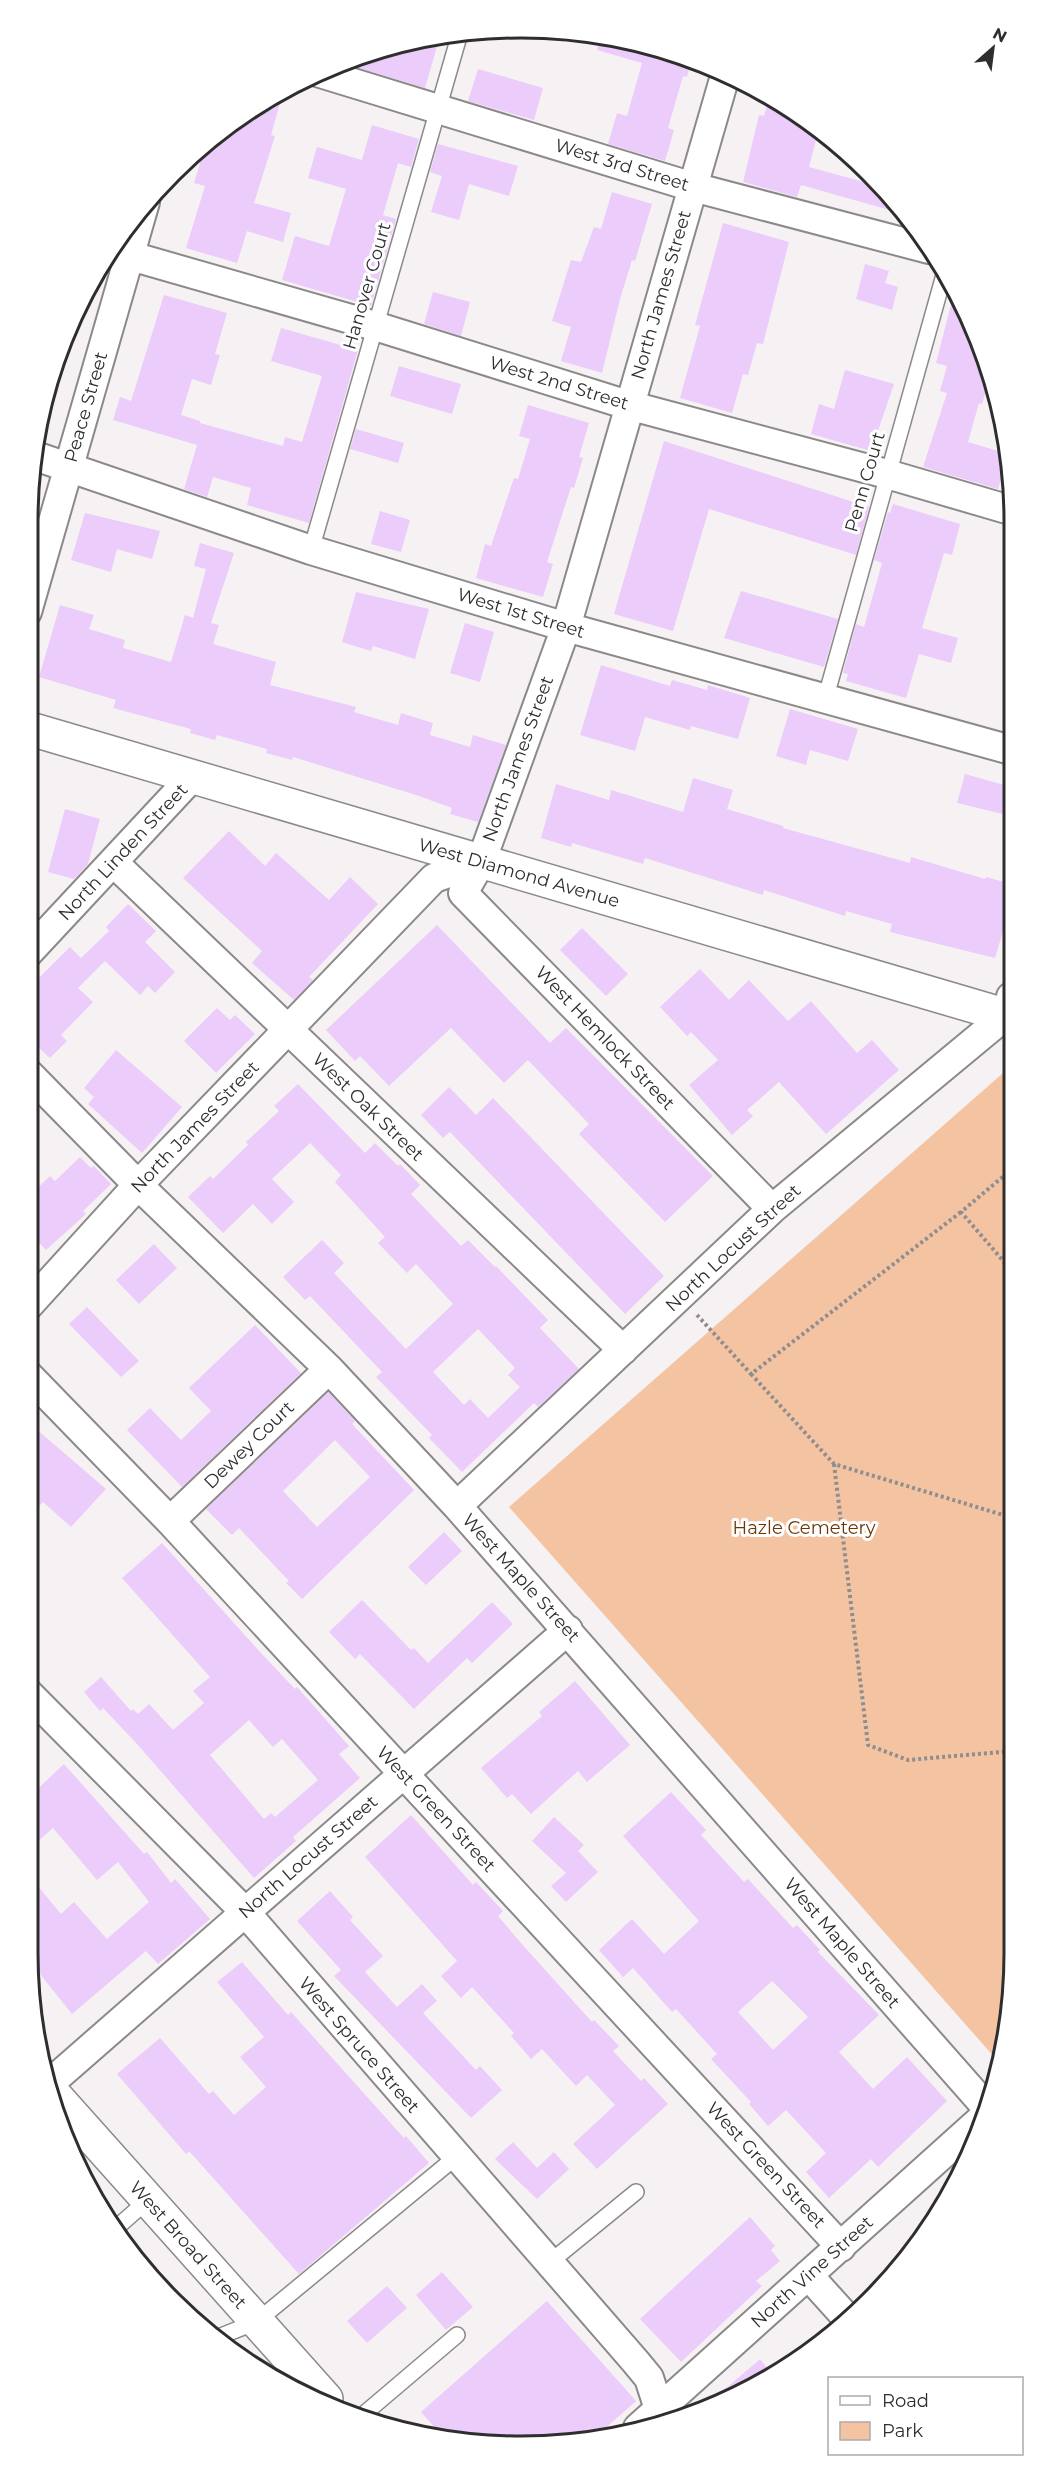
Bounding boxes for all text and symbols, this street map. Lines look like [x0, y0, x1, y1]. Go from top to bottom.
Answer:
north arrow [963, 18, 1023, 78]
text: N [990, 24, 1010, 47]
street label: West 3rd Street [552, 134, 692, 196]
street label: North James Street [626, 208, 696, 382]
street label: Hanover Court [338, 220, 396, 352]
street label: Peace Street [60, 349, 112, 465]
street label: West 2nd Street [487, 351, 631, 415]
street label: Penn Court [840, 429, 890, 535]
street label: West 1st Street [454, 583, 588, 643]
street label: North James Street [478, 673, 558, 845]
street label: North Linden Street [54, 779, 192, 925]
street label: West Diamond Avenue [416, 834, 622, 912]
street label: West Hemlock Street [531, 962, 679, 1114]
street label: West Oak Street [308, 1048, 428, 1166]
street label: North James Street [126, 1056, 264, 1198]
street label: North Locust Street [661, 1180, 805, 1316]
street label: Dewey Court [199, 1396, 299, 1494]
street label: West Maple Street [457, 1509, 585, 1647]
park label: Hazle Cemetery [733, 1517, 876, 1539]
street label: West Green Street [372, 1741, 500, 1877]
street label: North Locust Street [234, 1791, 382, 1923]
street label: West Maple Street [779, 1873, 905, 2013]
street label: West Spruce Street [294, 1972, 424, 2118]
street label: West Green Street [702, 2097, 830, 2233]
street label: West Broad Street [125, 2177, 251, 2313]
street label: North Vine Street [746, 2211, 878, 2333]
legend [828, 2377, 1023, 2455]
text: Road [882, 2390, 929, 2412]
text: Park [882, 2420, 923, 2442]

